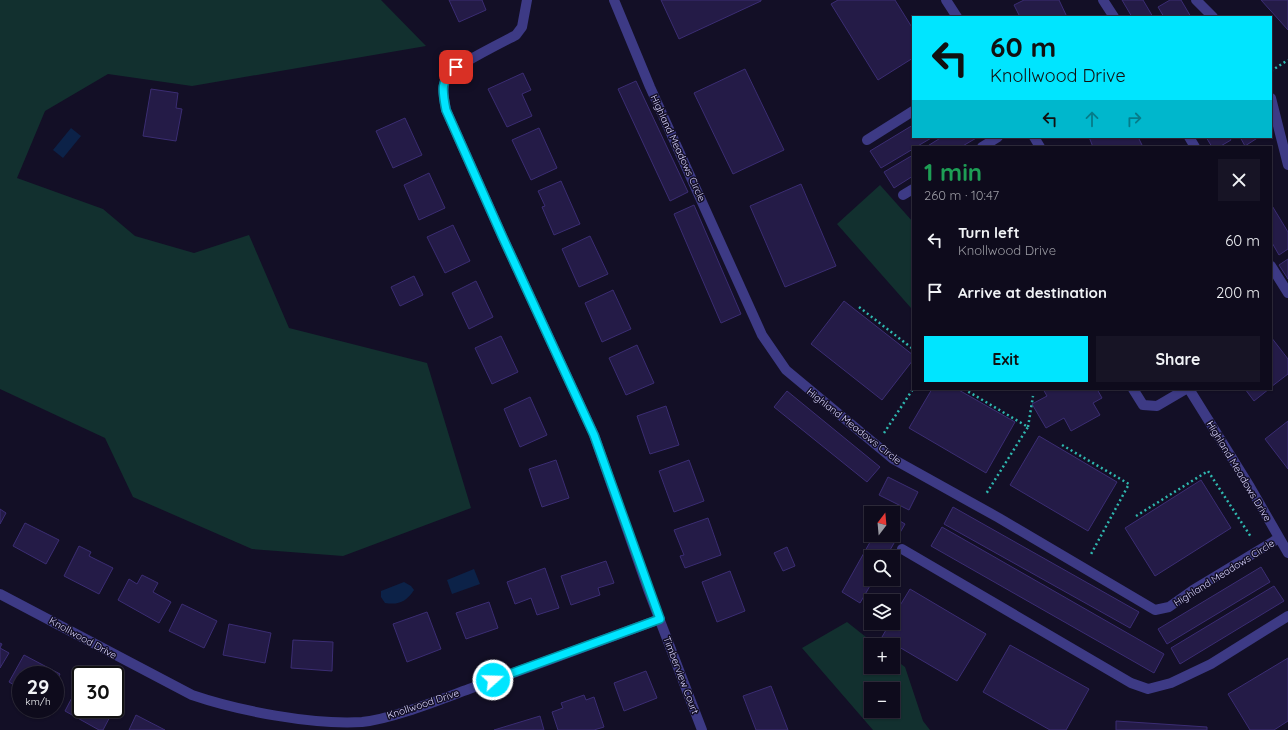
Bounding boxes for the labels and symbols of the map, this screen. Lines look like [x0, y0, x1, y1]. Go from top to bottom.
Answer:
pin [439, 50, 473, 84]
street label: Highland Meadows Circle [647, 92, 709, 204]
street label: Highland Meadows Circle [804, 385, 904, 467]
street label: Highland Meadows Drive [1204, 418, 1274, 524]
north arrow [864, 506, 900, 542]
street label: Highland Meadows Circle [1171, 536, 1277, 609]
street label: Knollwood Drive [47, 614, 119, 662]
street label: Timberview Court [660, 634, 702, 716]
position arrow [472, 659, 514, 701]
speed limit sign: 30 [72, 666, 124, 718]
street label: Knollwood Drive [385, 686, 461, 722]

